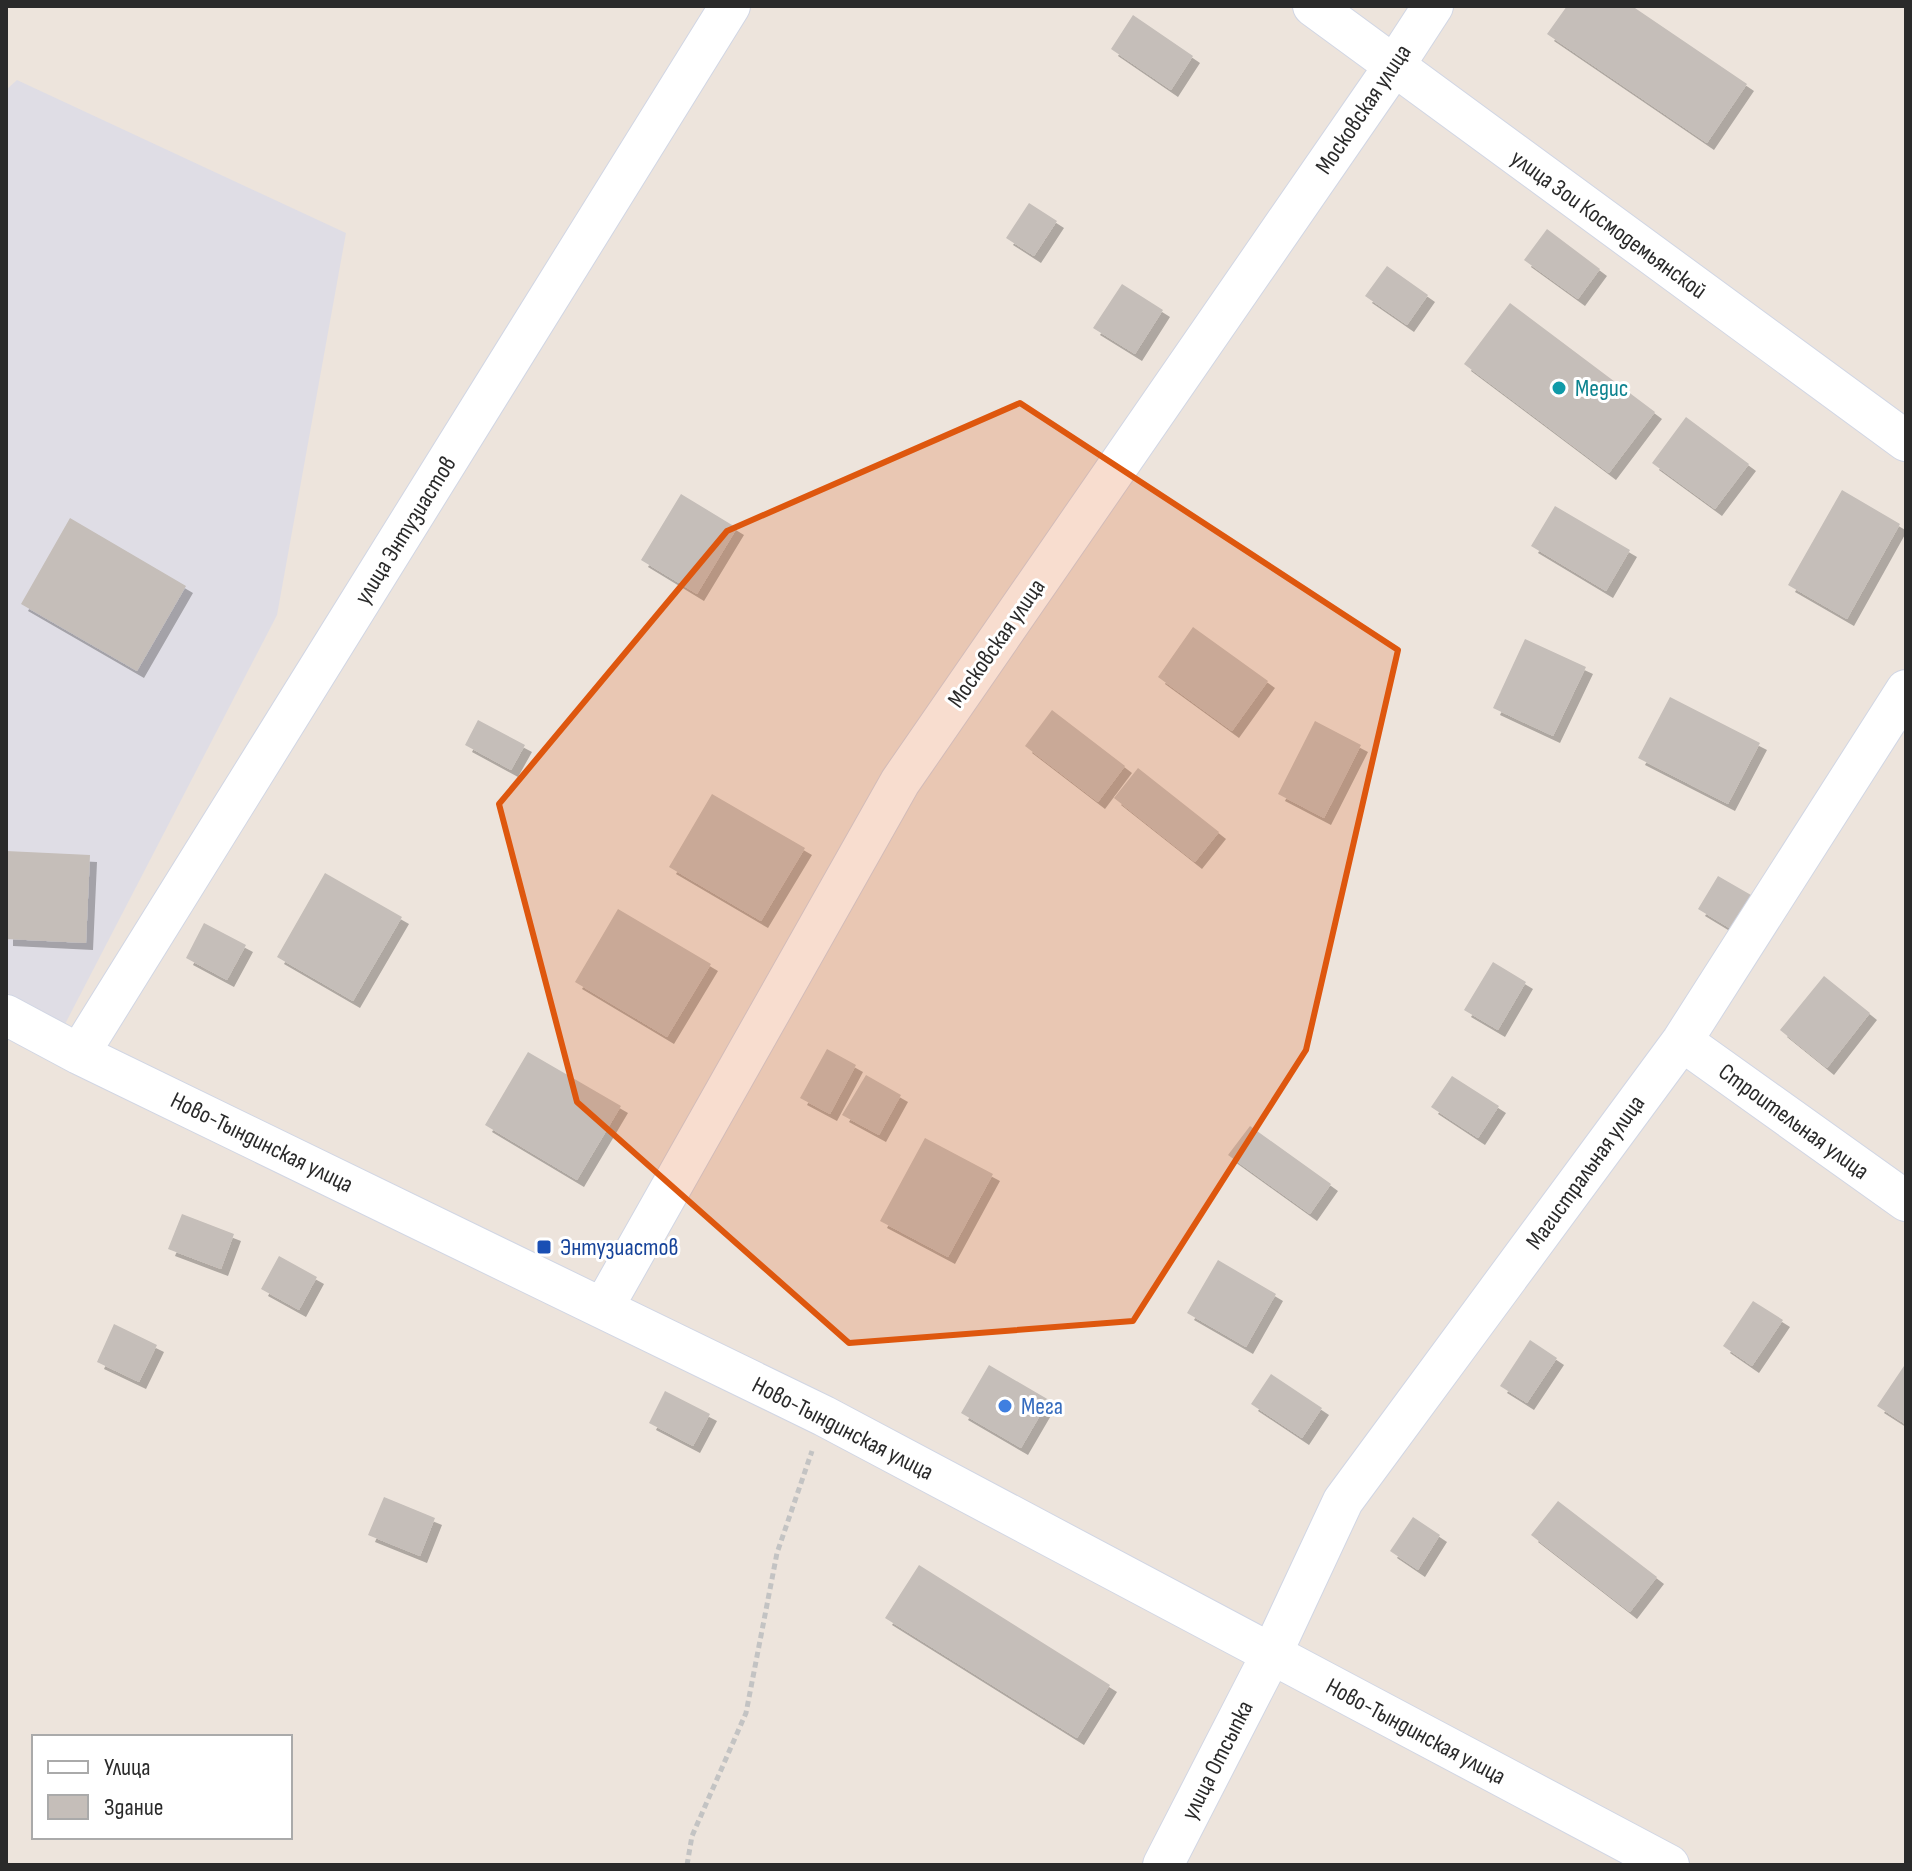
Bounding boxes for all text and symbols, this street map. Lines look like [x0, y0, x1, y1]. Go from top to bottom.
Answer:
street label: Московская улица [1309, 39, 1417, 180]
street label: улица Зои Космодемьянской [1505, 144, 1712, 305]
place label: Медис [1575, 374, 1628, 403]
marker: Медис [1550, 379, 1568, 397]
street label: улица Энтузиастов [348, 451, 463, 610]
street label: Московская улица [941, 573, 1051, 713]
street label: Строительная улица [1713, 1057, 1875, 1186]
street label: Ново-Тындинская улица [166, 1086, 358, 1199]
street label: Магистральная улица [1520, 1090, 1651, 1255]
place label: Энтузиастов [560, 1233, 678, 1262]
marker: Энтузиастов [535, 1238, 553, 1256]
street label: Ново-Тындинская улица [747, 1370, 938, 1487]
place label: Мега [1021, 1392, 1063, 1421]
marker: Мега [996, 1397, 1014, 1415]
street label: Ново-Тындинская улица [1321, 1672, 1511, 1791]
street label: улица Отсыпка [1175, 1696, 1260, 1825]
legend [32, 1735, 292, 1839]
text: Улица [104, 1753, 150, 1782]
text: Здание [104, 1793, 163, 1822]

